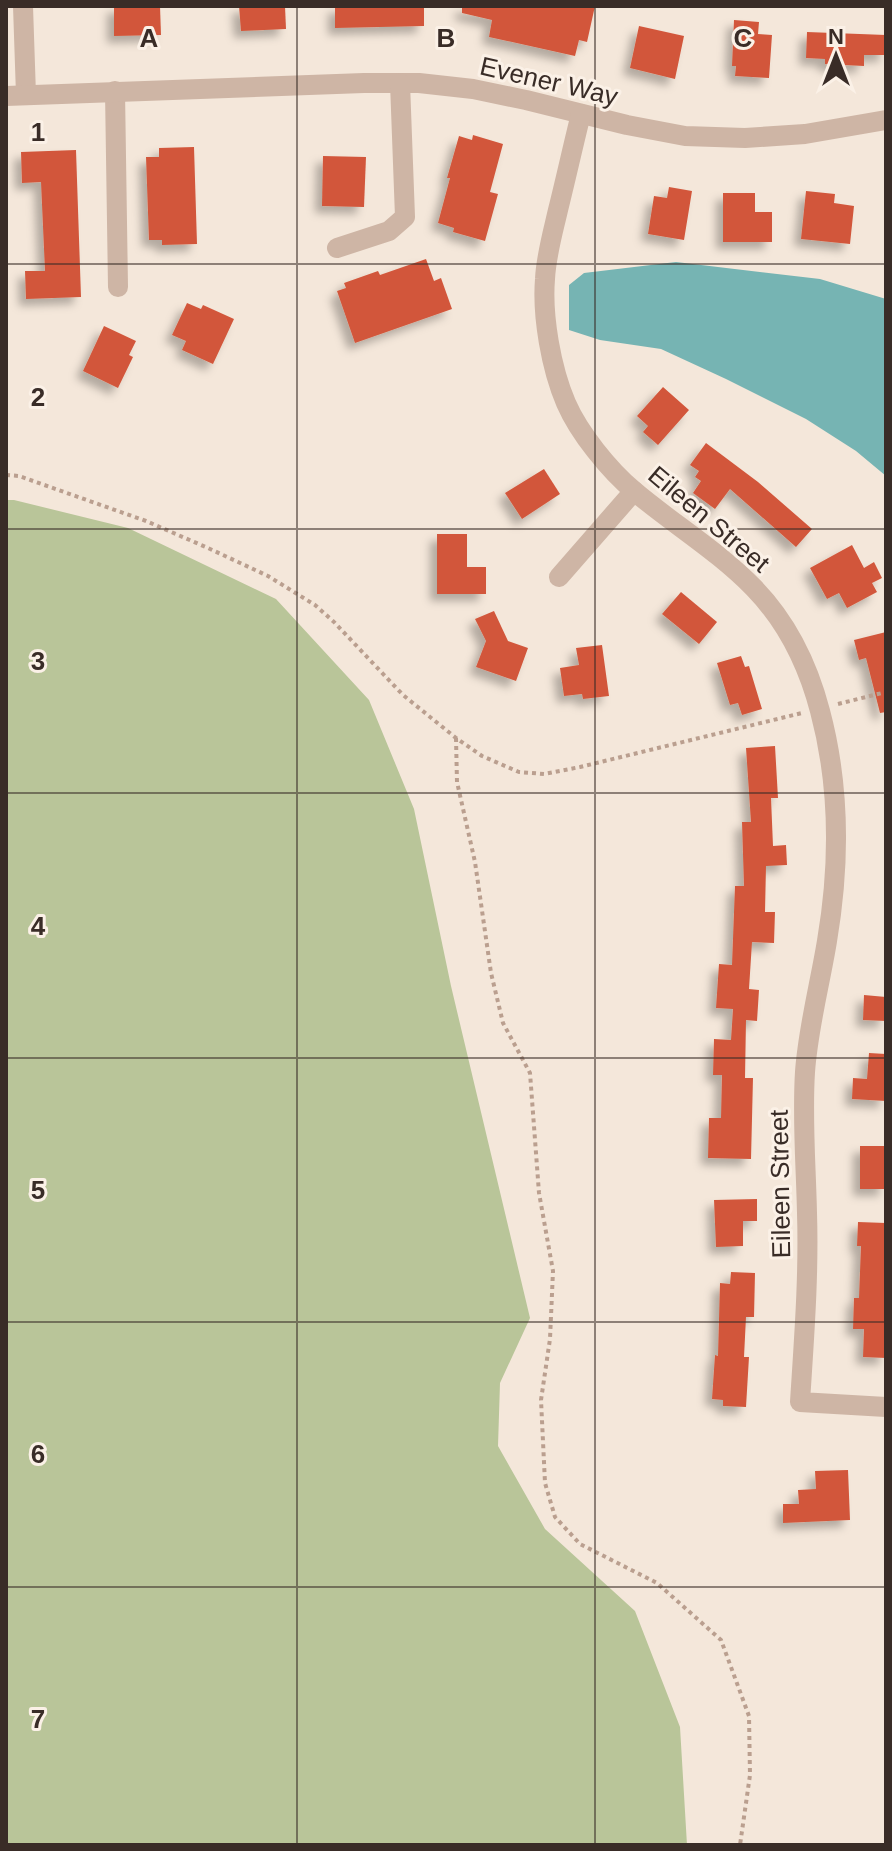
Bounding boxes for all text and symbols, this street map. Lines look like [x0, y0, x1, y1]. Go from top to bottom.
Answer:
north arrow [796, 16, 876, 96]
text: A [140, 23, 159, 53]
text: B [437, 23, 455, 53]
text: C [734, 23, 753, 53]
text: N [828, 24, 844, 49]
street label: Evener Way [477, 51, 621, 111]
text: 1 [31, 117, 45, 147]
text: 2 [31, 382, 45, 412]
street label: Eileen Street [642, 460, 776, 579]
text: 3 [31, 646, 45, 676]
text: 4 [31, 911, 46, 941]
street label: Eileen Street [764, 1109, 796, 1259]
text: 5 [31, 1175, 45, 1205]
text: 6 [31, 1439, 45, 1469]
text: 7 [31, 1704, 45, 1734]

